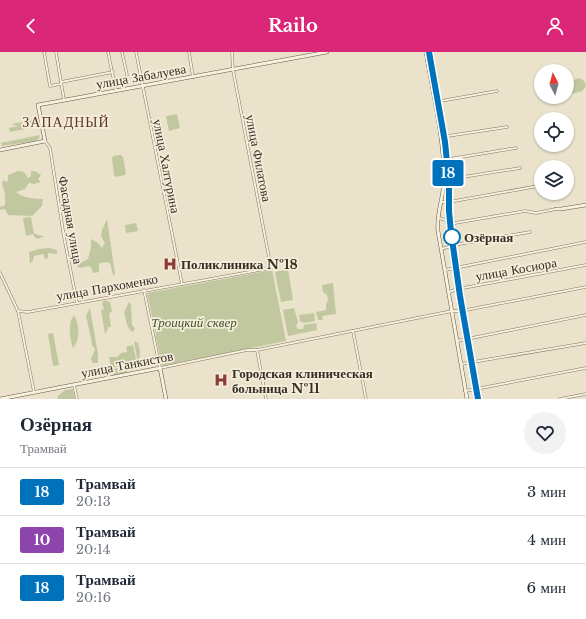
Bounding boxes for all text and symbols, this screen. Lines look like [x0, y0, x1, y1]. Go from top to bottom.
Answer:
icon: back [20, 15, 42, 37]
text: Railo [268, 15, 318, 37]
icon: person [544, 15, 566, 37]
street label: улица Забалуева [95, 60, 188, 93]
north arrow [534, 64, 574, 104]
map controls [534, 64, 574, 200]
button: locate [534, 112, 574, 152]
district label: ЗАПАДНЫЙ [22, 113, 110, 131]
street label: улица Филатова [242, 113, 275, 203]
street label: улица Халтурина [149, 117, 184, 215]
line badge: 18 [430, 160, 466, 186]
button: layers [534, 160, 574, 200]
text: 18 [441, 164, 456, 182]
street label: Фасадная улица [54, 175, 87, 266]
marker: Озёрная [443, 228, 461, 246]
place label: Озёрная [464, 229, 513, 246]
street label: улица Косиора [474, 254, 558, 285]
hospital icon: Поликлиника №18 [162, 256, 178, 272]
place label: Поликлиника №18 [181, 256, 298, 273]
street label: улица Пархоменко [55, 270, 159, 305]
park label: Троицкий сквер [151, 314, 237, 331]
street label: улица Танкистов [80, 347, 175, 382]
place label: Городская клиническая больница №11 [232, 365, 373, 397]
hospital icon: Городская клиническая больница №11 [213, 372, 229, 388]
button: heart [524, 412, 566, 454]
text: Озёрная [20, 413, 92, 436]
text: Трамвай [20, 440, 67, 457]
text: Трамвай [76, 474, 136, 493]
text: 3 мин [527, 482, 566, 501]
text: 18 [35, 483, 50, 501]
text: 20:13 [76, 493, 111, 510]
text: Трамвай [76, 522, 136, 541]
text: 4 мин [527, 530, 566, 549]
text: 10 [34, 531, 50, 549]
text: 20:14 [76, 541, 110, 558]
text: Трамвай [76, 570, 136, 589]
text: 6 мин [527, 578, 566, 597]
text: 18 [35, 579, 50, 597]
text: 20:16 [76, 589, 111, 606]

